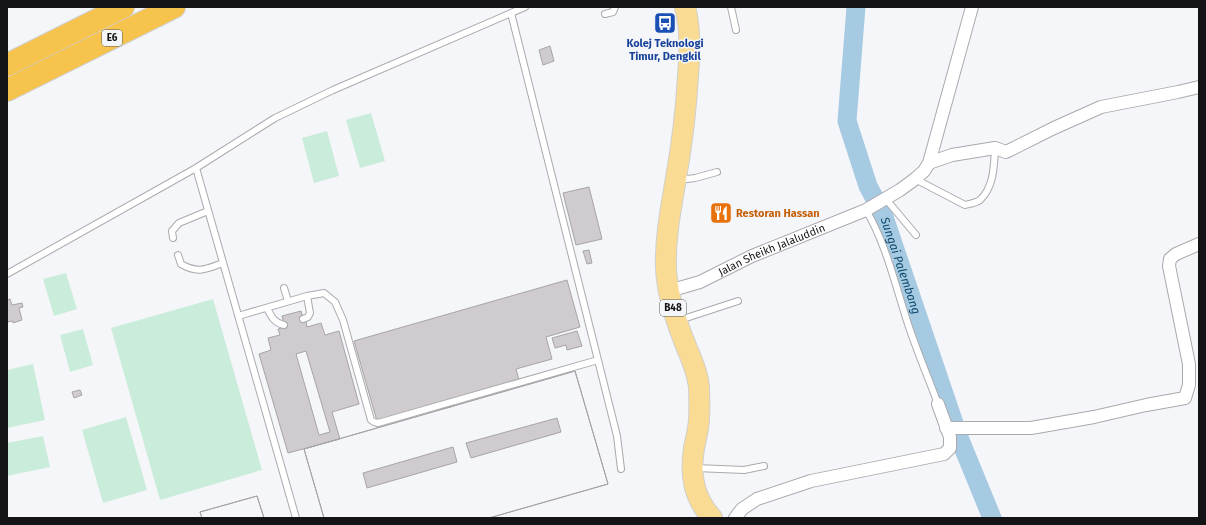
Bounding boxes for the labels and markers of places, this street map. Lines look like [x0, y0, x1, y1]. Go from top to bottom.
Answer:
bus stop icon: Kolej Teknologi Timur, Dengkil [652, 10, 678, 36]
place label: Kolej Teknologi Timur, Dengkil [626, 37, 704, 63]
restaurant icon: Restoran Hassan [708, 200, 734, 226]
place label: Restoran Hassan [736, 207, 820, 220]

